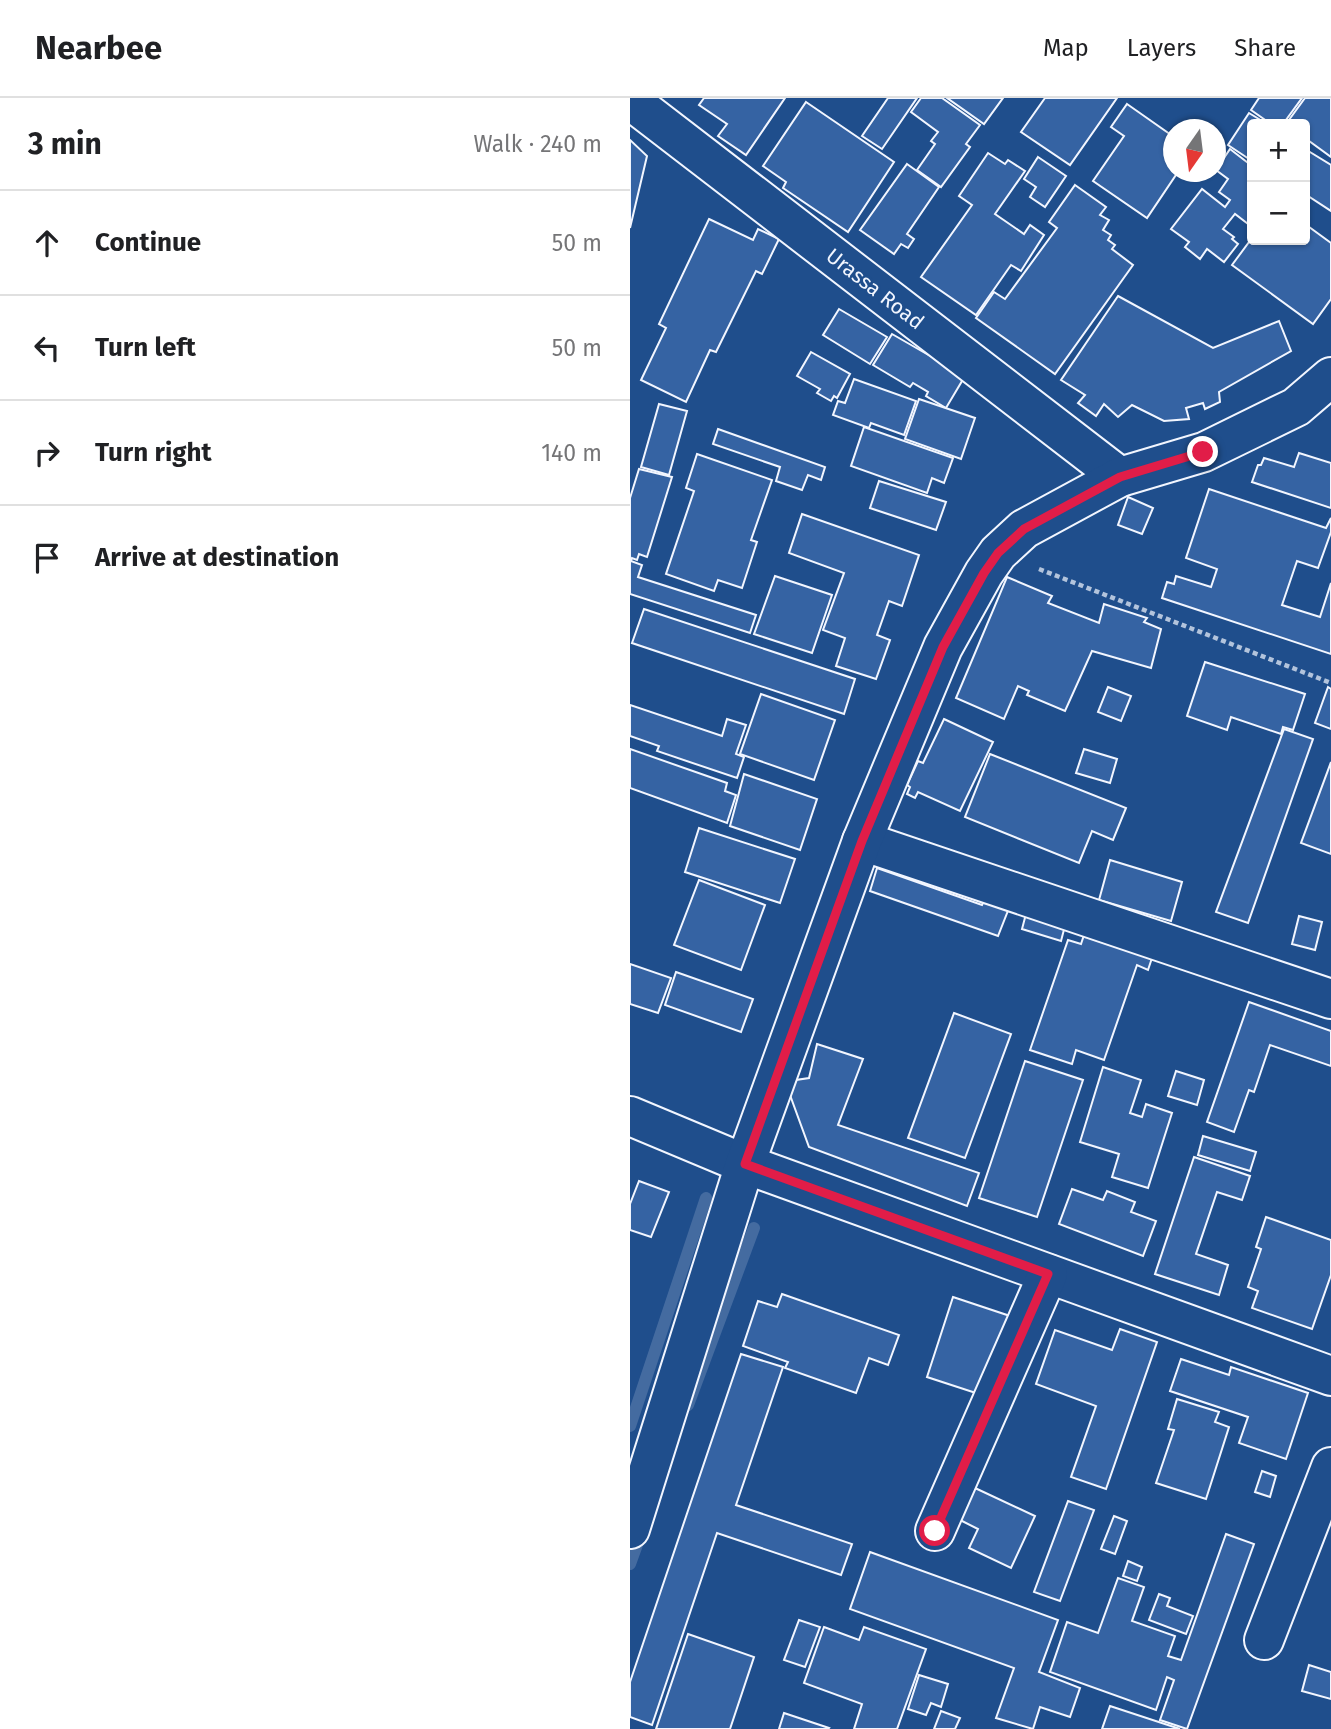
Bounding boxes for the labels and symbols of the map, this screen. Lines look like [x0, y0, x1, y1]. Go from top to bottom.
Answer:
north arrow [1163, 119, 1226, 182]
street label: Urassa Road [821, 243, 929, 335]
route end [1187, 436, 1218, 467]
route start [919, 1515, 950, 1546]

